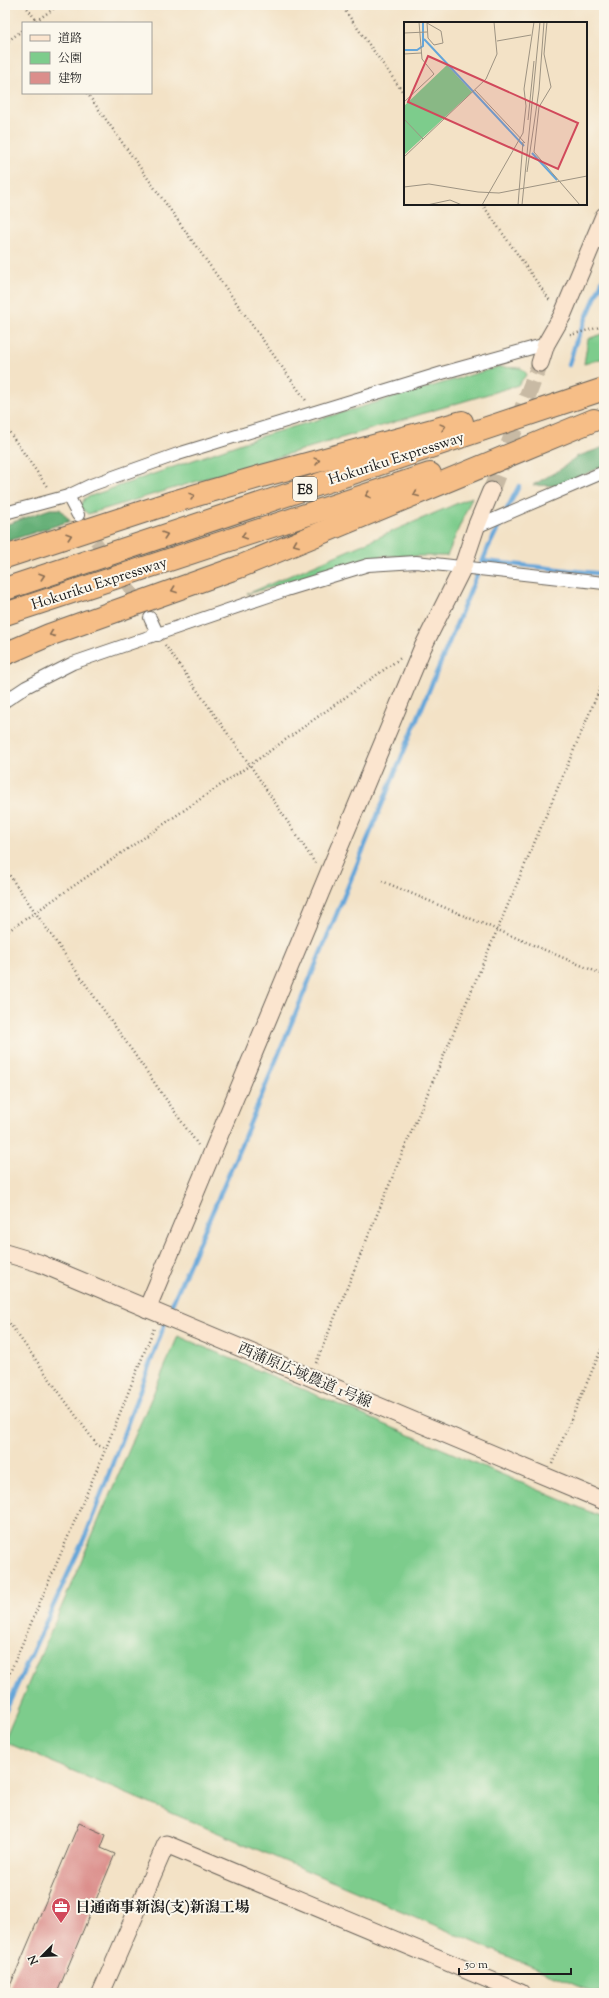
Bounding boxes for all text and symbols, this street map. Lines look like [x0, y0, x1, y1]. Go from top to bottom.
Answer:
legend [22, 22, 152, 94]
inset map [404, 22, 587, 205]
text: 道路 [58, 30, 82, 48]
text: 公園 [58, 50, 82, 68]
text: 建物 [58, 70, 82, 88]
one-way arrow [439, 423, 446, 432]
street label: Hokuriku Expressway [326, 427, 467, 491]
one-way arrow [314, 457, 321, 466]
road number: E8 [293, 477, 317, 501]
one-way arrow [413, 489, 420, 497]
one-way arrow [364, 490, 371, 499]
one-way arrow [189, 492, 196, 501]
one-way arrow [241, 531, 248, 539]
one-way arrow [65, 532, 72, 541]
one-way arrow [162, 532, 169, 540]
one-way arrow [292, 539, 299, 547]
street label: Hokuriku Expressway [29, 552, 170, 616]
one-way arrow [38, 573, 45, 581]
one-way arrow [171, 585, 178, 594]
one-way arrow [49, 629, 56, 637]
street label: 西蒲原広域農道 1号線 [234, 1339, 374, 1414]
office icon: 日通商事新潟(支)新潟工場 [50, 1896, 72, 1924]
place label: 日通商事新潟(支)新潟工場 [75, 1898, 250, 1919]
north arrow [22, 1936, 62, 1976]
scale bar [459, 1950, 571, 1976]
text: N [25, 1952, 43, 1968]
text: 50 m [464, 1956, 488, 1974]

